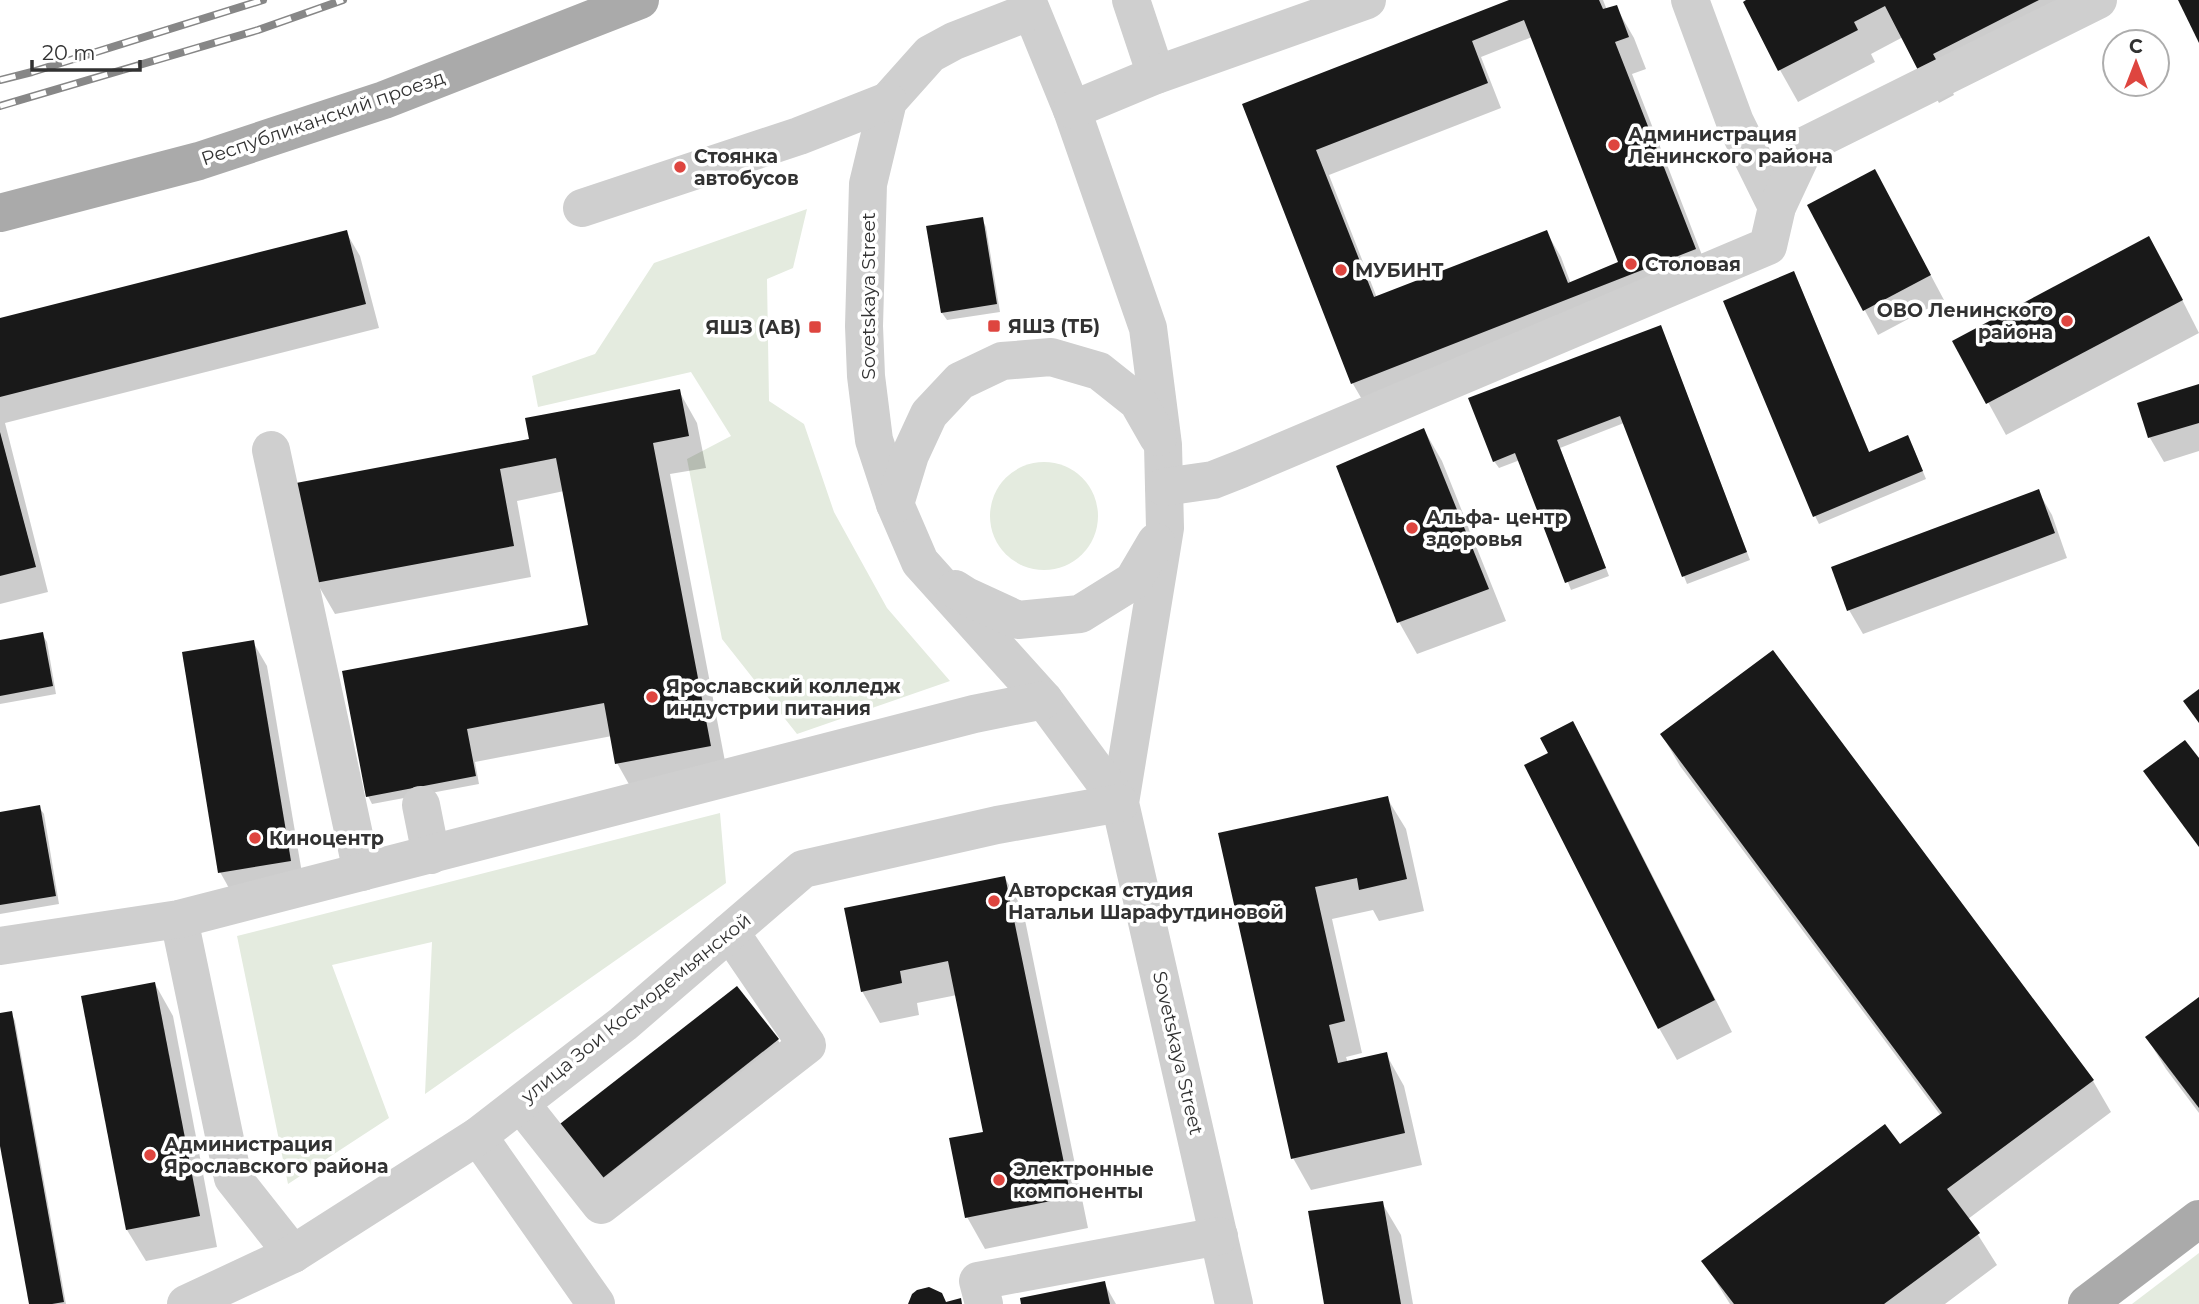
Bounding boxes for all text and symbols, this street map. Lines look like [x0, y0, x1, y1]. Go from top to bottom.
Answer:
scale bar [32, 28, 140, 72]
north arrow [2101, 28, 2171, 98]
text: С [2129, 35, 2143, 58]
text: 20 m [42, 40, 96, 65]
street label: Республиканский проезд [198, 65, 448, 171]
place label: Администрация Ленинского района [1628, 123, 1833, 168]
marker: Администрация Ленинского района [1606, 137, 1622, 153]
place label: Стоянка автобусов [694, 145, 799, 190]
marker: Стоянка автобусов [672, 159, 688, 175]
street label: Sovetskaya Street [857, 212, 880, 380]
place label: Столовая [1645, 253, 1741, 276]
marker: Столовая [1623, 256, 1639, 272]
place label: МУБИНТ [1355, 259, 1444, 282]
marker: МУБИНТ [1333, 262, 1349, 278]
place label: ОВО Ленинского района [1877, 299, 2053, 344]
marker: ОВО Ленинского района [2059, 313, 2075, 329]
place label: ЯШЗ (ТБ) [1008, 315, 1100, 338]
place label: ЯШЗ (АВ) [706, 316, 801, 339]
marker: ЯШЗ (ТБ) [986, 318, 1002, 334]
marker: ЯШЗ (АВ) [807, 319, 823, 335]
place label: Альфа- центр здоровья [1426, 506, 1568, 551]
marker: Альфа- центр здоровья [1404, 520, 1420, 536]
place label: Ярославский колледж индустрии питания [666, 675, 901, 720]
marker: Ярославский колледж индустрии питания [644, 689, 660, 705]
place label: Киноцентр [269, 827, 384, 850]
marker: Киноцентр [247, 830, 263, 846]
place label: Авторская студия Натальи Шарафутдиновой [1008, 879, 1284, 924]
marker: Авторская студия Натальи Шарафутдиновой [986, 893, 1002, 909]
street label: улица Зои Космодемьянской [516, 908, 755, 1108]
street label: Sovetskaya Street [1148, 969, 1208, 1137]
place label: Администрация Ярославского района [164, 1133, 388, 1178]
marker: Администрация Ярославского района [142, 1147, 158, 1163]
place label: Электронные компоненты [1013, 1158, 1154, 1203]
marker: Электронные компоненты [991, 1172, 1007, 1188]

